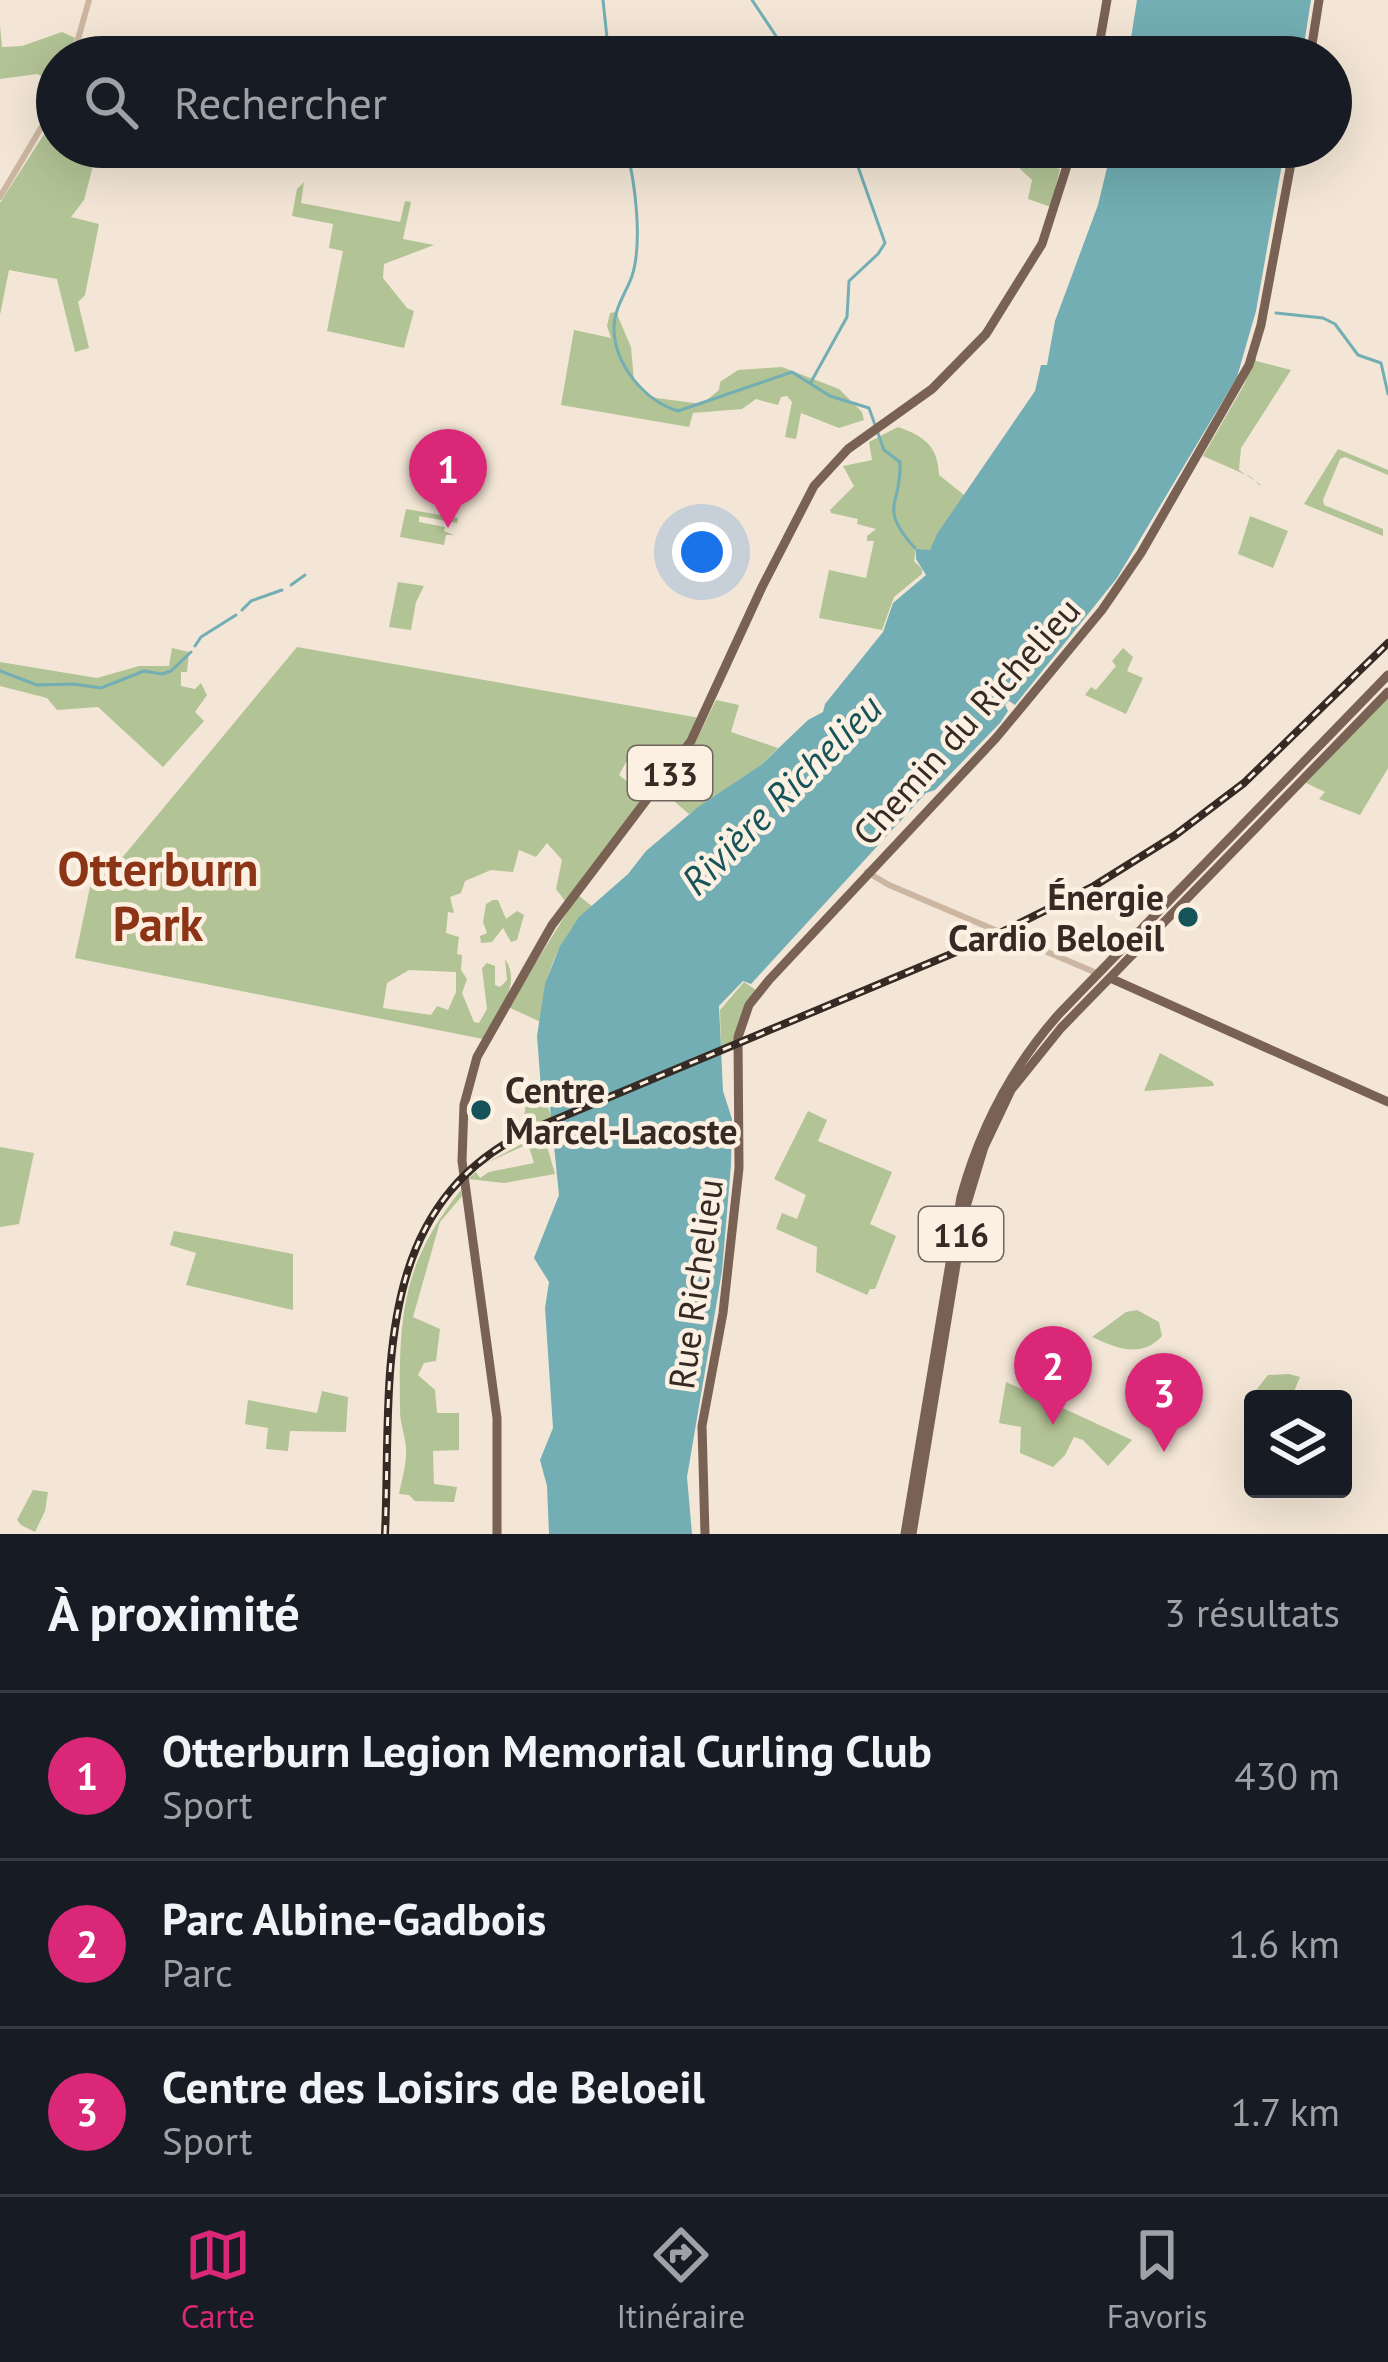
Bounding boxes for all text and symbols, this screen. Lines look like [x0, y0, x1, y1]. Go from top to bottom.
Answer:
search box [36, 36, 1352, 168]
icon: search [78, 69, 144, 135]
text: Rechercher [174, 73, 387, 131]
pin: 1 [409, 429, 487, 528]
your location [672, 522, 732, 582]
street label: Chemin du Richelieu [842, 587, 1090, 855]
water label: Rivière Richelieu [670, 683, 892, 905]
road number: 133 [628, 746, 712, 800]
district label: Otterburn Park [58, 837, 258, 954]
place label: Énergie Cardio Beloeil [948, 873, 1164, 961]
marker: Énergie Cardio Beloeil [1175, 904, 1201, 930]
place label: Centre Marcel-Lacoste [505, 1066, 738, 1154]
marker: Centre Marcel-Lacoste [468, 1097, 494, 1123]
street label: Rue Richelieu [657, 1176, 733, 1392]
road number: 116 [919, 1207, 1003, 1261]
pin: 2 [1014, 1326, 1092, 1425]
pin: 3 [1125, 1353, 1203, 1452]
map controls [1244, 1390, 1352, 1498]
button: layers [1244, 1390, 1352, 1498]
text: À proximité [48, 1579, 300, 1645]
text: 3 résultats [1164, 1587, 1340, 1638]
text: Otterburn Legion Memorial Curling Club [162, 1721, 932, 1779]
text: 1 [76, 1750, 98, 1801]
text: 430 m [1234, 1750, 1340, 1801]
text: Sport [162, 1779, 252, 1830]
text: Parc Albine-Gadbois [162, 1889, 546, 1947]
text: 2 [76, 1918, 98, 1969]
text: 1.6 km [1228, 1918, 1340, 1969]
text: Parc [162, 1947, 233, 1998]
text: Centre des Loisirs de Beloeil [162, 2057, 705, 2115]
text: 3 [76, 2086, 98, 2137]
text: 1.7 km [1230, 2086, 1340, 2137]
text: Sport [162, 2115, 252, 2166]
tab: Carte [181, 2222, 255, 2337]
tab: Itinéraire [616, 2222, 745, 2337]
tab: Favoris [1107, 2222, 1207, 2337]

